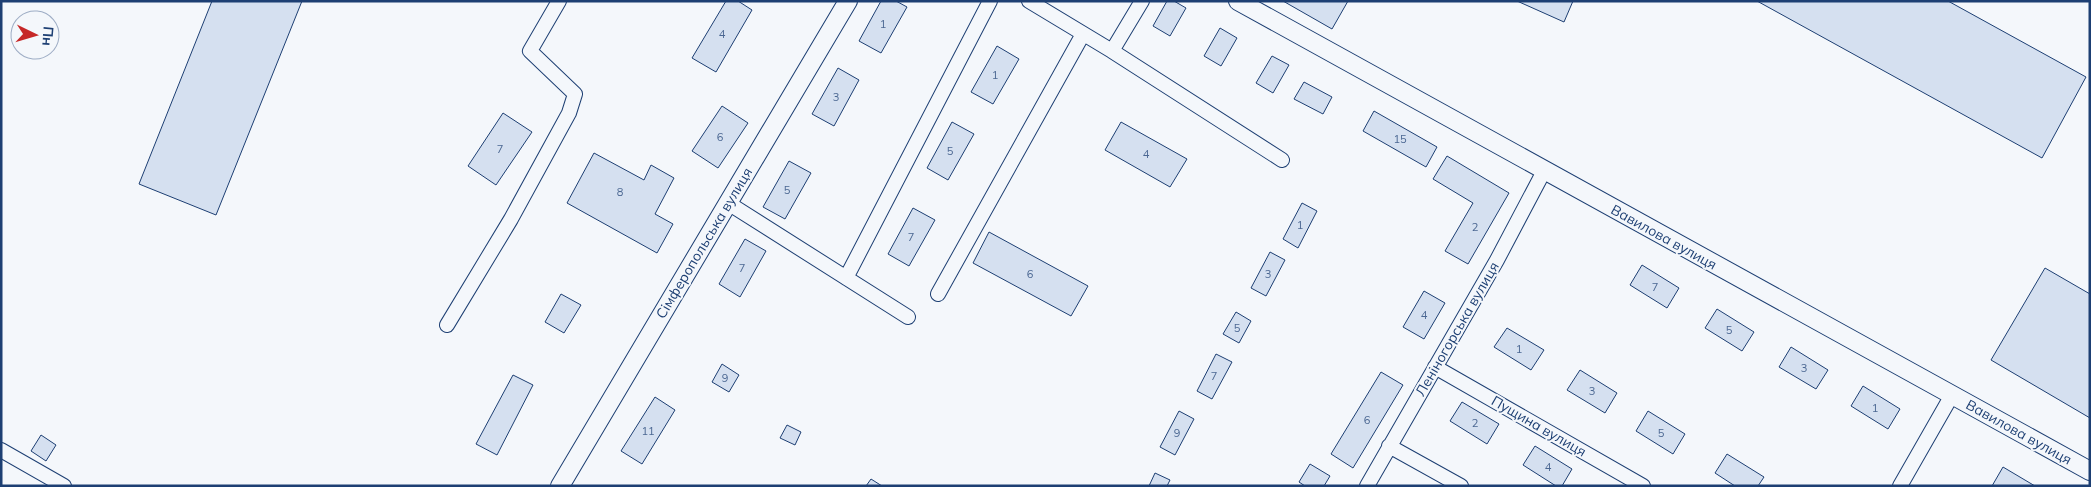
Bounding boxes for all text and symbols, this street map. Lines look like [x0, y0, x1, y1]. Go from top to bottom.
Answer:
north arrow [10, 10, 60, 60]
house number: 1 [880, 17, 886, 31]
text: Пн [38, 26, 58, 47]
house number: 4 [719, 27, 726, 41]
house number: 1 [992, 68, 998, 82]
house number: 3 [833, 90, 839, 104]
house number: 6 [717, 130, 724, 144]
house number: 15 [1393, 132, 1407, 146]
house number: 7 [497, 142, 503, 156]
house number: 5 [947, 144, 954, 158]
house number: 4 [1143, 147, 1150, 161]
street label: Сімферопольська вулиця [652, 164, 756, 322]
house number: 5 [784, 183, 791, 197]
house number: 8 [617, 185, 624, 199]
street label: Вавилова вулиця [1608, 200, 1720, 274]
house number: 1 [1297, 218, 1303, 232]
house number: 2 [1472, 220, 1479, 234]
house number: 7 [908, 230, 914, 244]
street label: Леніногорська вулиця [1411, 259, 1503, 399]
house number: 7 [739, 261, 745, 275]
house number: 6 [1027, 267, 1034, 281]
house number: 3 [1265, 267, 1271, 281]
house number: 7 [1652, 280, 1658, 294]
house number: 4 [1421, 308, 1428, 322]
house number: 5 [1234, 321, 1241, 335]
house number: 5 [1726, 323, 1733, 337]
house number: 1 [1516, 342, 1522, 356]
house number: 3 [1801, 361, 1807, 375]
house number: 7 [1211, 369, 1217, 383]
house number: 9 [722, 371, 728, 385]
house number: 3 [1589, 384, 1595, 398]
street label: Пущина вулиця [1488, 392, 1590, 460]
street label: Вавилова вулиця [1963, 395, 2075, 469]
house number: 1 [1872, 401, 1878, 415]
house number: 6 [1364, 413, 1371, 427]
house number: 2 [1472, 416, 1479, 430]
house number: 11 [641, 424, 655, 438]
house number: 9 [1174, 426, 1180, 440]
house number: 5 [1658, 426, 1665, 440]
house number: 4 [1545, 460, 1552, 474]

